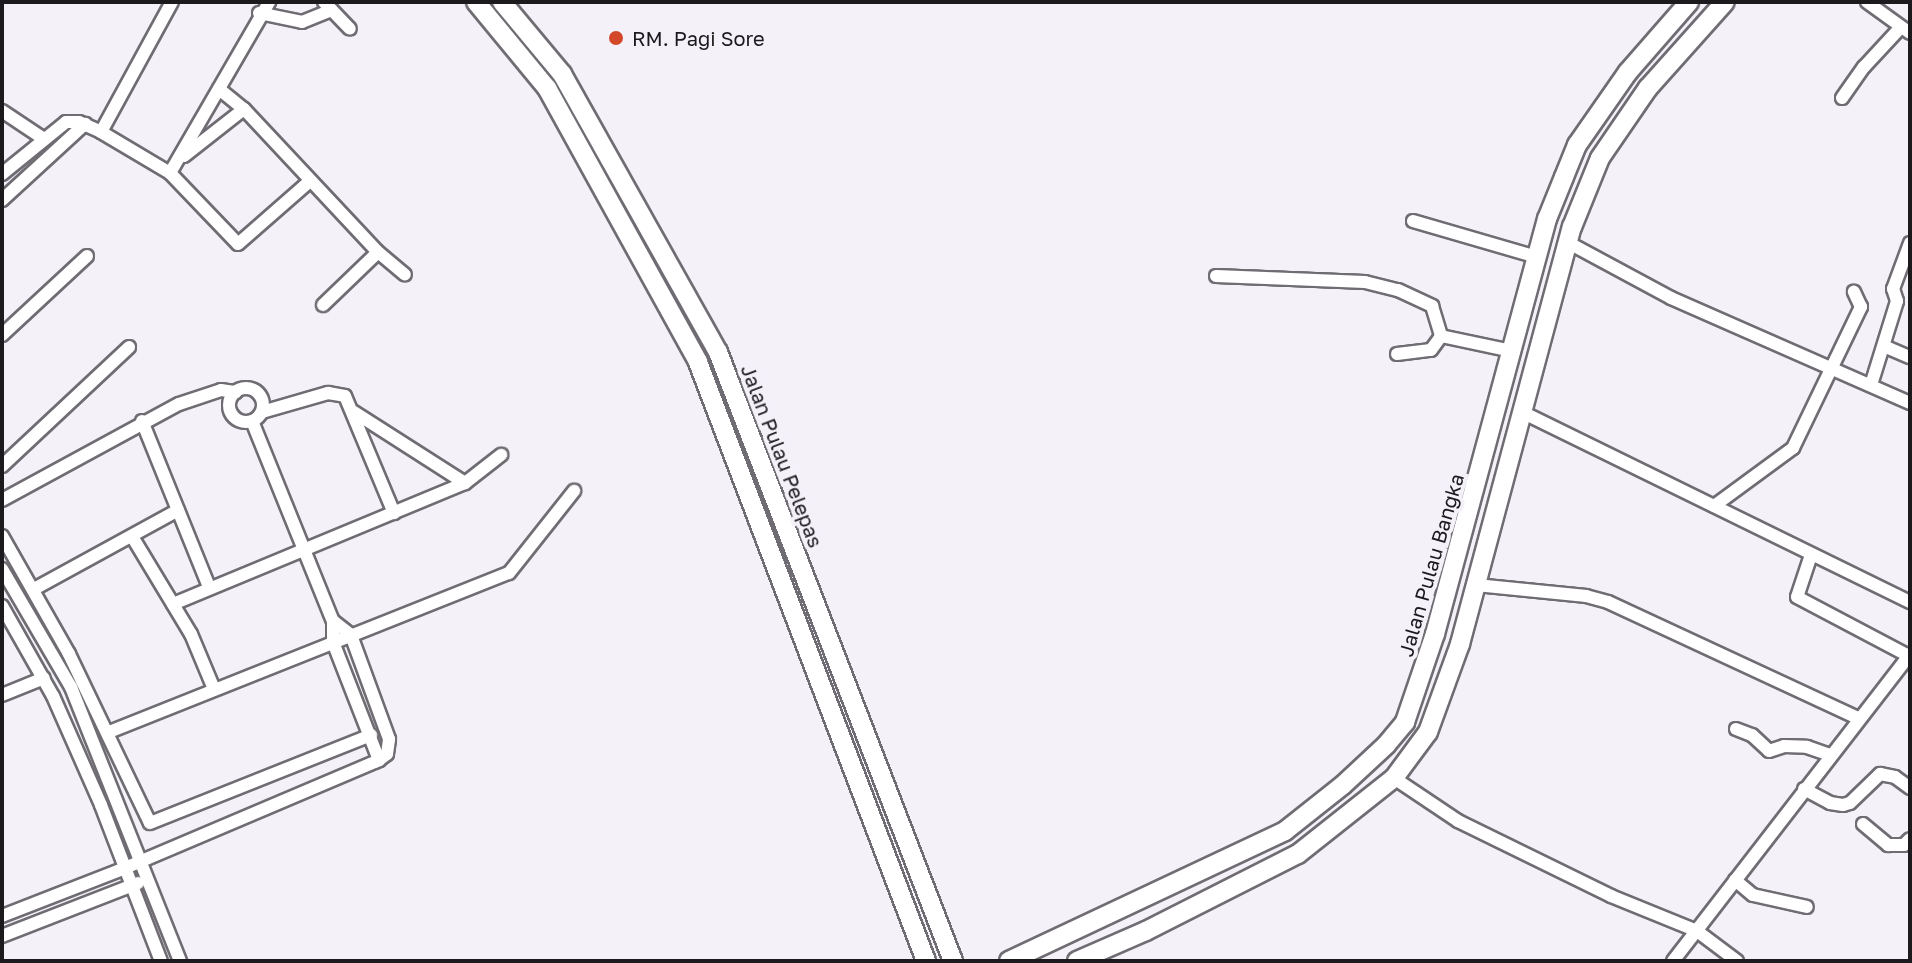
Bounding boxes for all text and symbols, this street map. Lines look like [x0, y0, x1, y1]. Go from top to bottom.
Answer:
place label: RM. Pagi Sore [632, 26, 765, 50]
marker: RM. Pagi Sore [607, 29, 625, 47]
street label: Jalan Pulau Pelepas [736, 361, 828, 551]
street label: Jalan Pulau Bangka [1393, 471, 1469, 659]

